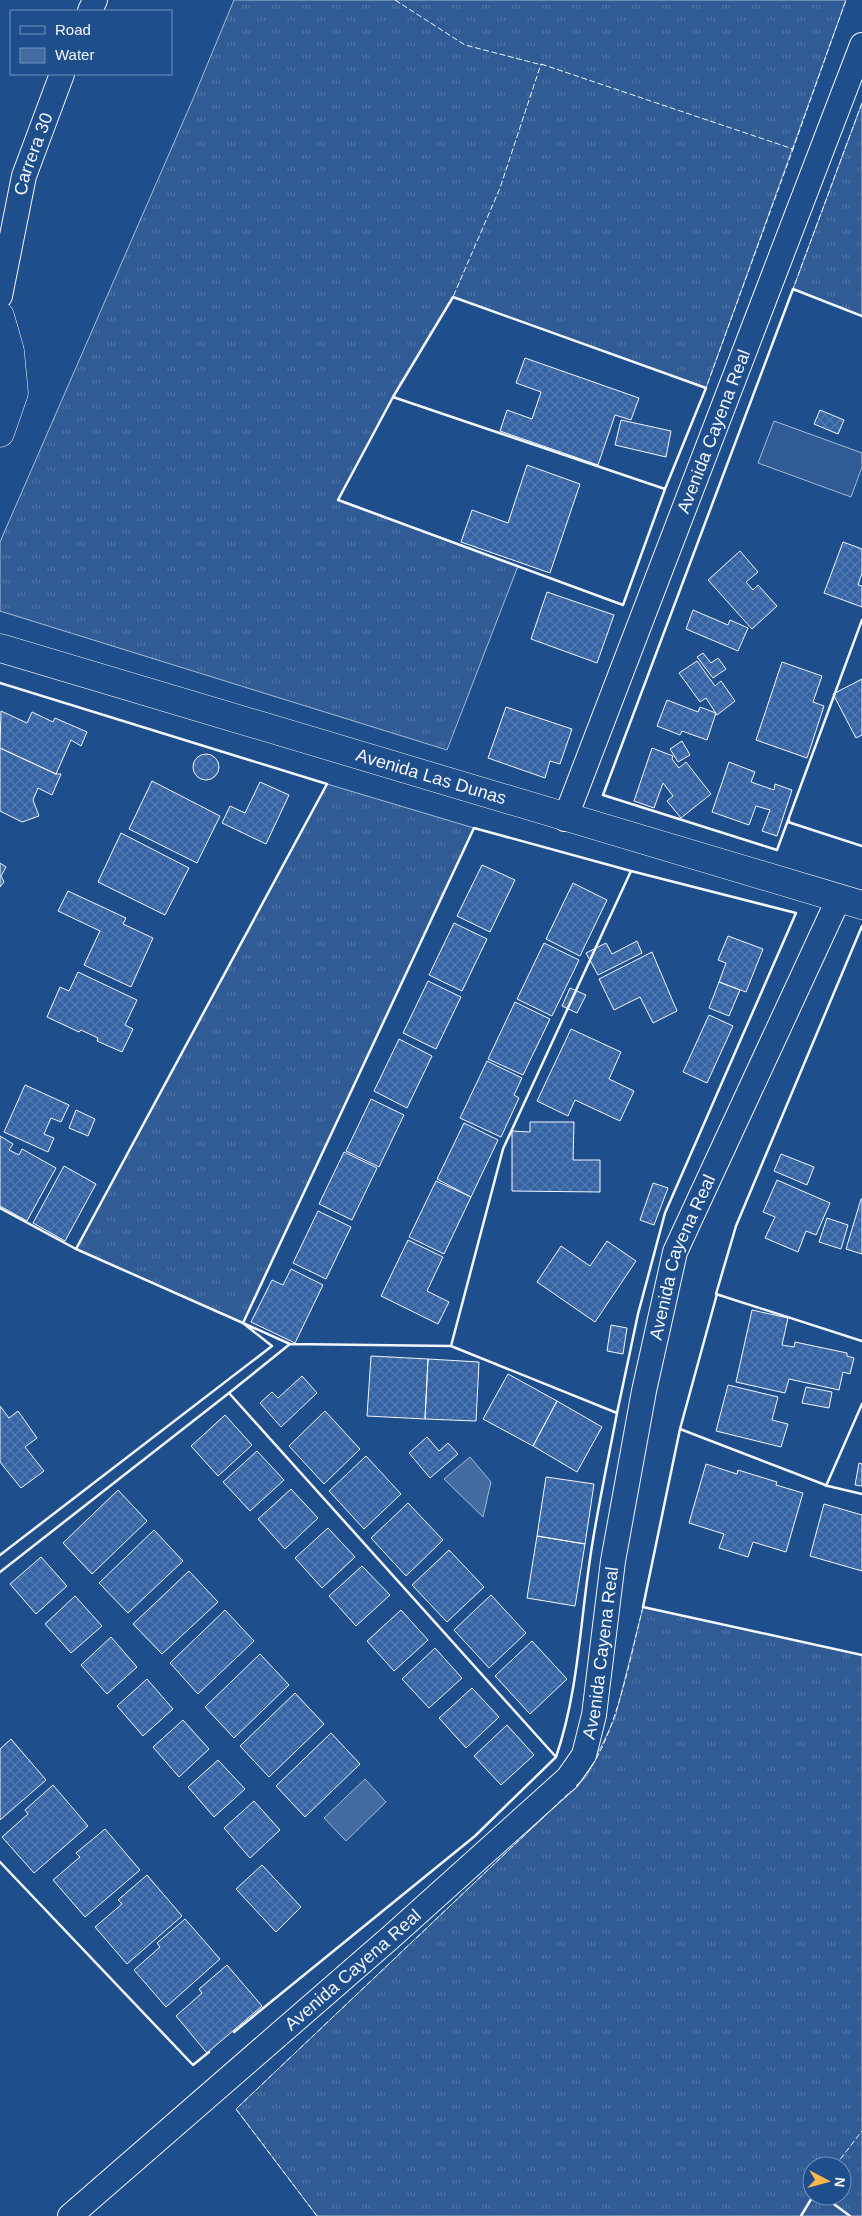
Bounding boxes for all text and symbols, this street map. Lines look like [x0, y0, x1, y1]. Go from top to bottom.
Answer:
legend [10, 10, 172, 75]
text: Road [55, 21, 91, 38]
text: Water [55, 46, 94, 63]
street label: Carrera 30 [10, 110, 57, 197]
street label: Avenida Cayena Real [673, 347, 754, 516]
street label: Avenida Las Dunas [354, 745, 509, 808]
street label: Avenida Cayena Real [646, 1172, 719, 1342]
street label: Avenida Cayena Real [578, 1565, 622, 1741]
street label: Avenida Cayena Real [281, 1905, 425, 2035]
north arrow [802, 2156, 852, 2206]
text: N [831, 2176, 848, 2188]

